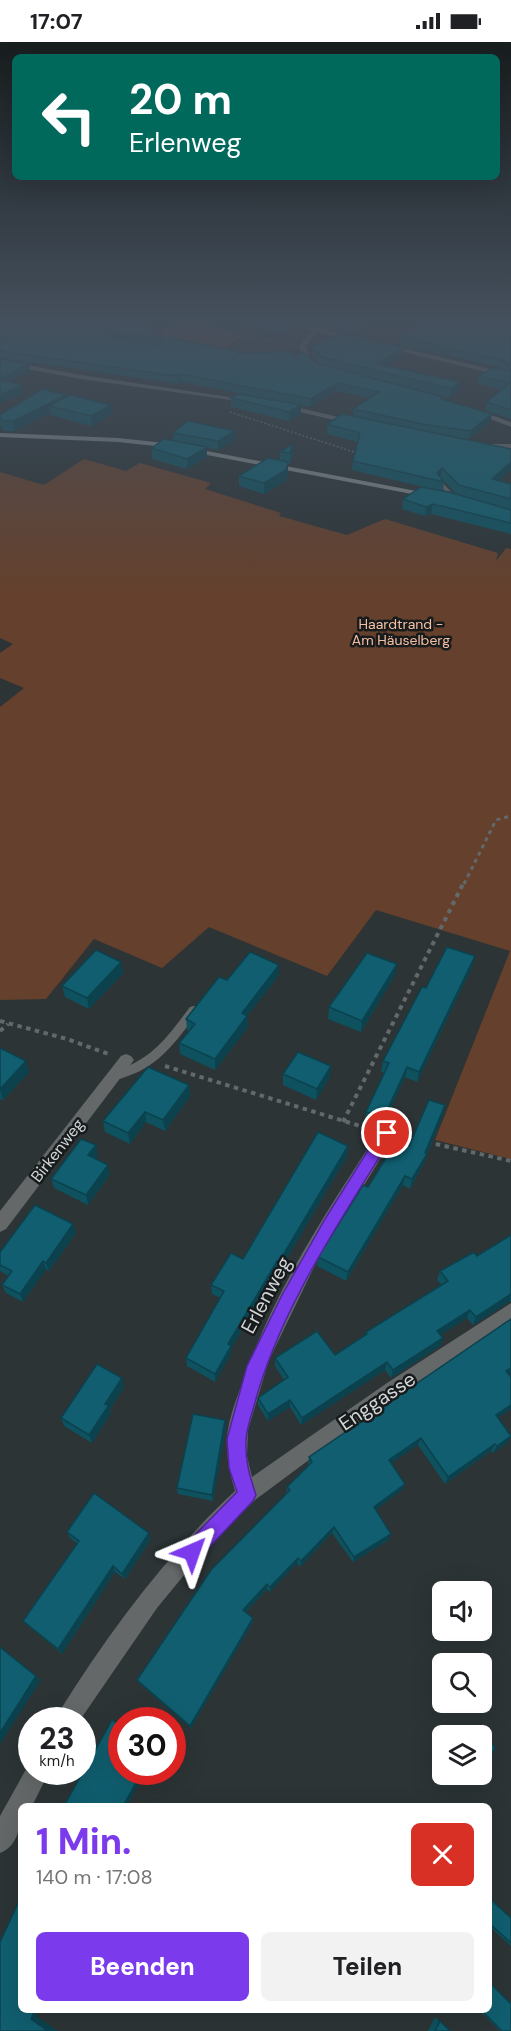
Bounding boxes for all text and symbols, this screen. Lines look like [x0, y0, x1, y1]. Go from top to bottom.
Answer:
text: 17:07 [30, 7, 83, 36]
text: 20 m [129, 72, 232, 127]
icon: left [30, 78, 108, 156]
text: Erlenweg [129, 125, 242, 160]
park label: Haardtrand - Am Häuselberg [352, 615, 450, 649]
pin [361, 1107, 412, 1158]
street label: Birkenweg [26, 1114, 89, 1186]
icon: arrive [370, 1116, 403, 1149]
street label: Erlenweg [235, 1252, 297, 1338]
street label: Enggasse [333, 1366, 421, 1436]
position arrow [160, 1520, 224, 1584]
map controls [432, 1581, 492, 1785]
button: sound [432, 1581, 492, 1641]
button: search [432, 1653, 492, 1713]
speed limit sign: 30 [108, 1707, 186, 1785]
text: 23 [39, 1719, 75, 1758]
button: layers [432, 1725, 492, 1785]
text: km/h [39, 1751, 75, 1771]
text: 1 Min. [36, 1818, 131, 1865]
button: close [411, 1823, 474, 1886]
text: 140 m · 17:08 [36, 1864, 153, 1890]
button: Beenden [36, 1932, 249, 2001]
button: Teilen [261, 1932, 474, 2001]

